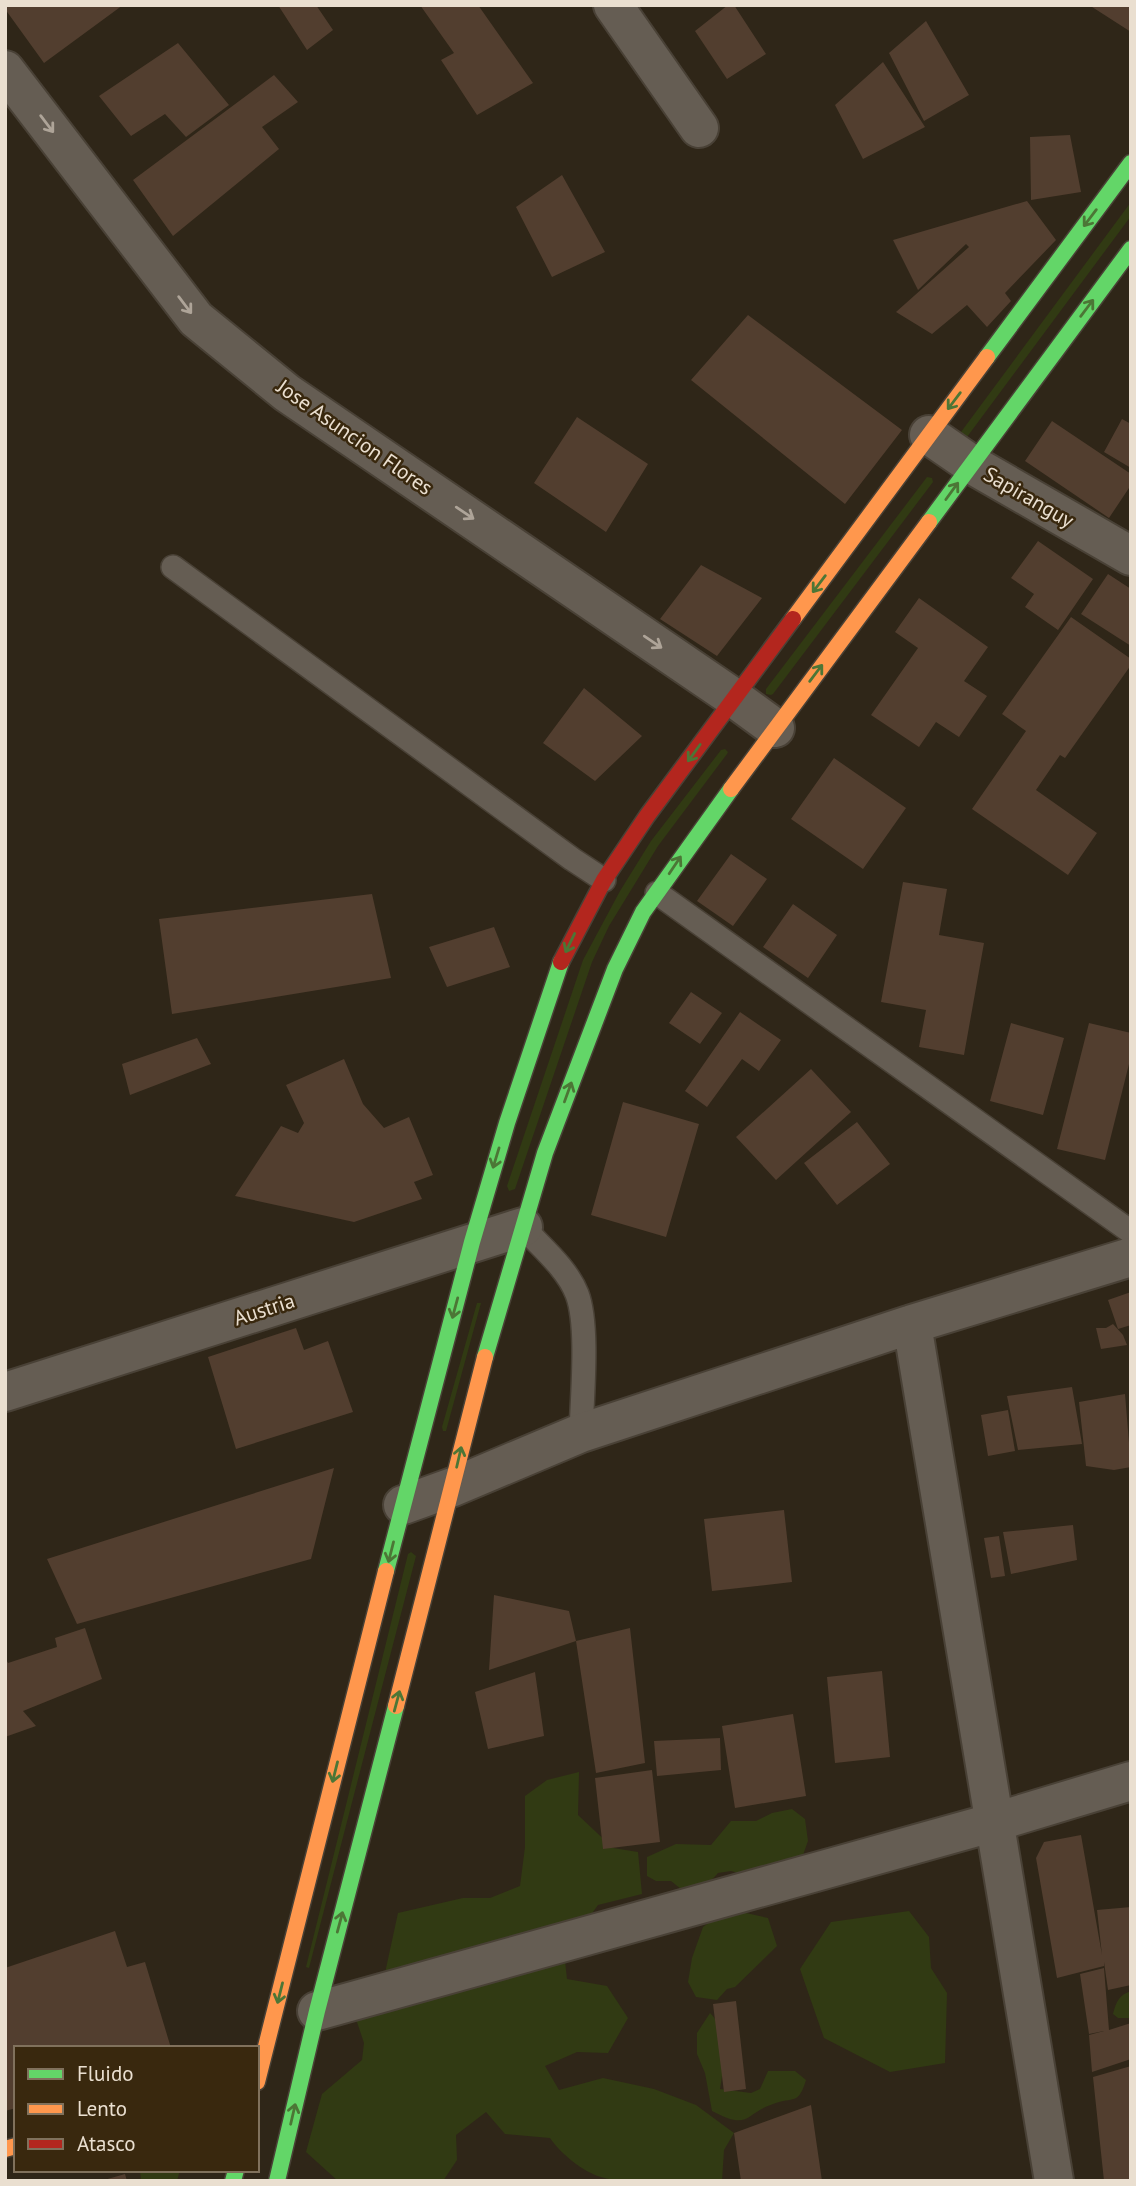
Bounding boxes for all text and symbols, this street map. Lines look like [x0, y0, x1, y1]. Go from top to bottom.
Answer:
one-way arrow [39, 114, 54, 133]
one-way arrow [1083, 208, 1097, 227]
one-way arrow [178, 295, 193, 313]
one-way arrow [1080, 299, 1094, 318]
street label: Jose Asuncion Flores [271, 373, 438, 501]
one-way arrow [947, 391, 962, 410]
street label: Sapiranguy [979, 460, 1079, 534]
one-way arrow [944, 482, 959, 501]
one-way arrow [455, 506, 474, 520]
one-way arrow [811, 574, 826, 592]
one-way arrow [643, 635, 662, 649]
one-way arrow [808, 664, 823, 683]
one-way arrow [687, 743, 701, 762]
one-way arrow [668, 856, 682, 875]
one-way arrow [563, 932, 577, 953]
one-way arrow [563, 1082, 576, 1104]
one-way arrow [489, 1147, 502, 1169]
street label: Austria [230, 1286, 298, 1332]
one-way arrow [447, 1297, 460, 1319]
one-way arrow [453, 1446, 467, 1469]
one-way arrow [384, 1540, 397, 1563]
one-way arrow [391, 1690, 404, 1713]
one-way arrow [328, 1760, 341, 1783]
one-way arrow [334, 1911, 347, 1933]
one-way arrow [273, 1981, 286, 2004]
legend [14, 2046, 259, 2172]
text: Fluido [77, 2060, 134, 2087]
text: Lento [77, 2095, 127, 2122]
one-way arrow [287, 2103, 300, 2126]
text: Atasco [77, 2130, 136, 2157]

